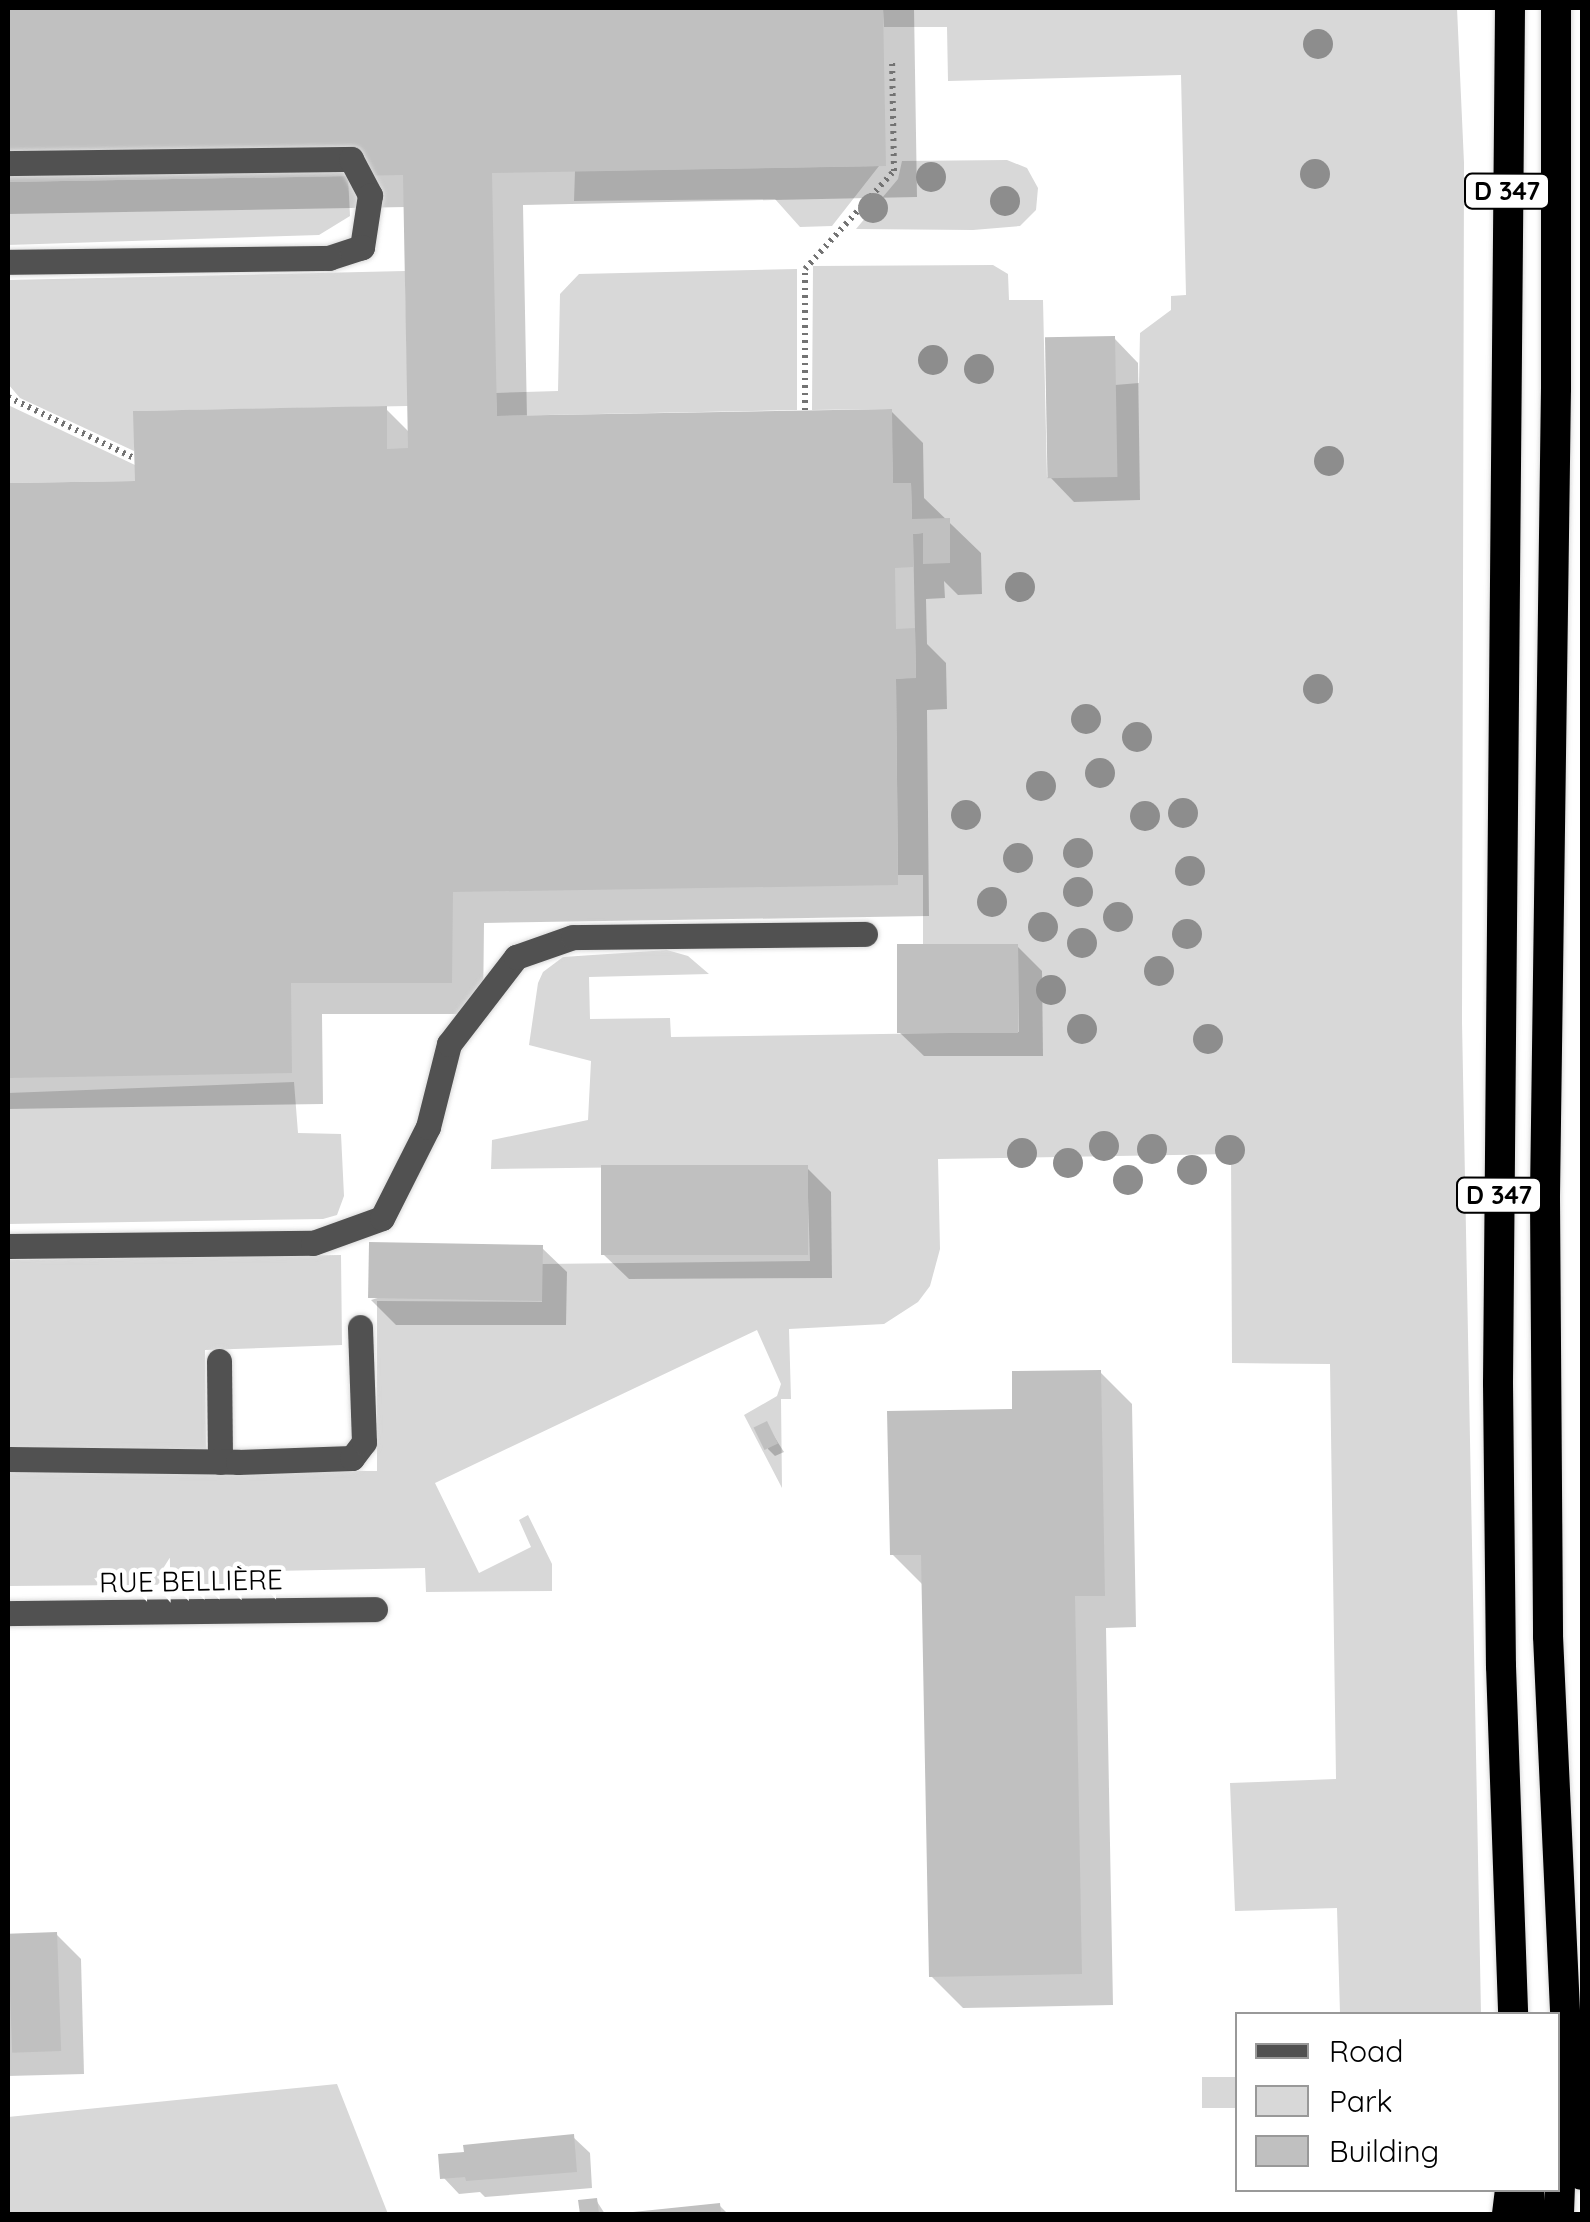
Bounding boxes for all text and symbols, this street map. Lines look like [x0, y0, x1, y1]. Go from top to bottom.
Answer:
road number: D 347 [1462, 171, 1552, 211]
road number: D 347 [1454, 1175, 1544, 1215]
street label: RUE BELLIÈRE [99, 1563, 283, 1599]
legend [1235, 2012, 1560, 2192]
text: Road [1329, 2032, 1403, 2070]
text: Park [1329, 2082, 1393, 2120]
text: Building [1329, 2132, 1439, 2170]

